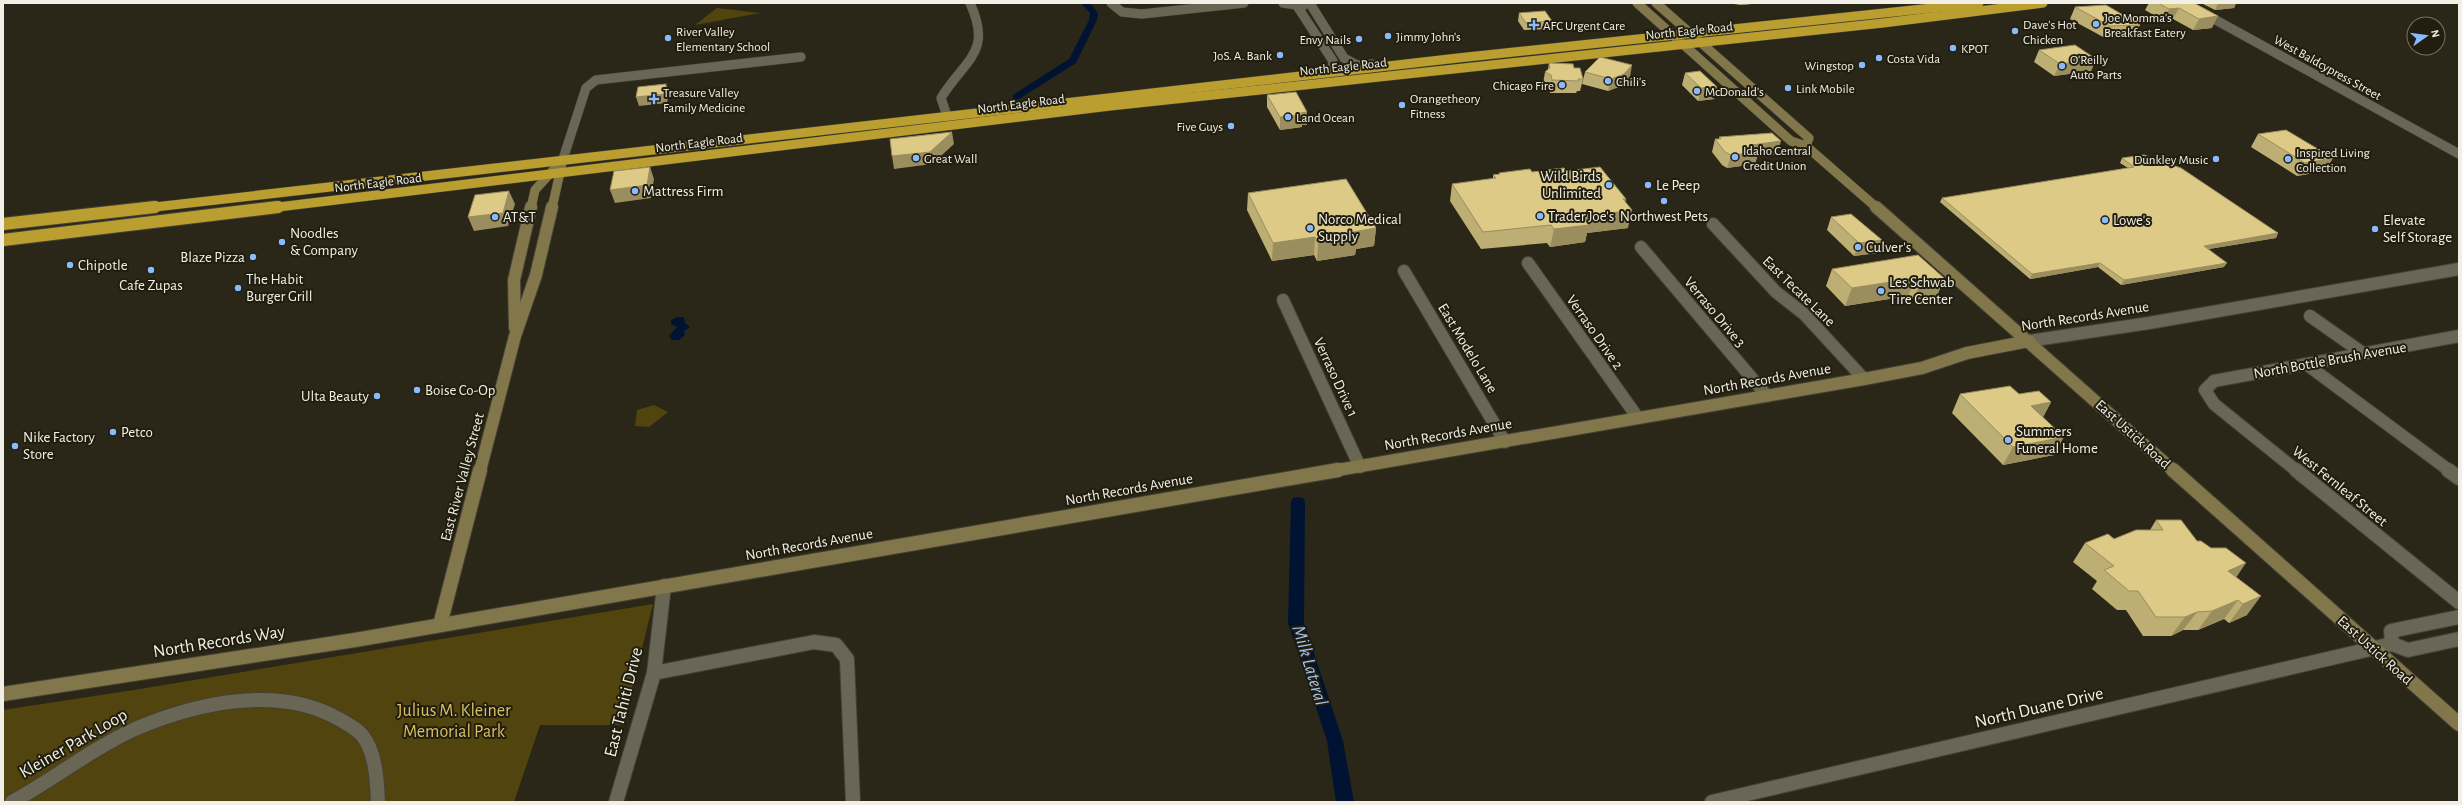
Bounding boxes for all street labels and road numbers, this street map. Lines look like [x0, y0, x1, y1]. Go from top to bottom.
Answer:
street label: North Eagle Road [1645, 20, 1734, 43]
street label: West Baldcypress Street [2271, 33, 2383, 103]
street label: North Eagle Road [1299, 56, 1388, 79]
street label: North Eagle Road [977, 93, 1066, 116]
street label: North Eagle Road [655, 132, 744, 155]
street label: North Eagle Road [334, 172, 423, 195]
street label: East Tecate Lane [1760, 253, 1838, 330]
street label: Verraso Drive 3 [1681, 274, 1748, 350]
street label: Verraso Drive 2 [1563, 292, 1626, 372]
street label: North Records Avenue [2020, 299, 2150, 334]
street label: East Modelo Lane [1435, 301, 1500, 396]
street label: Verraso Drive 1 [1311, 335, 1360, 419]
street label: North Bottle Brush Avenue [2252, 340, 2408, 381]
street label: North Records Avenue [1702, 361, 1832, 398]
street label: East Ustick Road [2092, 397, 2173, 472]
street label: East River Valley Street [438, 411, 487, 543]
street label: North Records Avenue [1383, 416, 1513, 453]
street label: West Fernleaf Street [2289, 444, 2390, 529]
street label: North Records Avenue [1064, 471, 1194, 508]
street label: North Records Avenue [744, 526, 874, 563]
street label: East Ustick Road [2334, 613, 2415, 688]
street label: North Records Way [152, 623, 287, 661]
street label: East Tahiti Drive [602, 646, 646, 759]
street label: North Duane Drive [1973, 684, 2105, 732]
street label: Kleiner Park Loop [16, 706, 131, 782]

